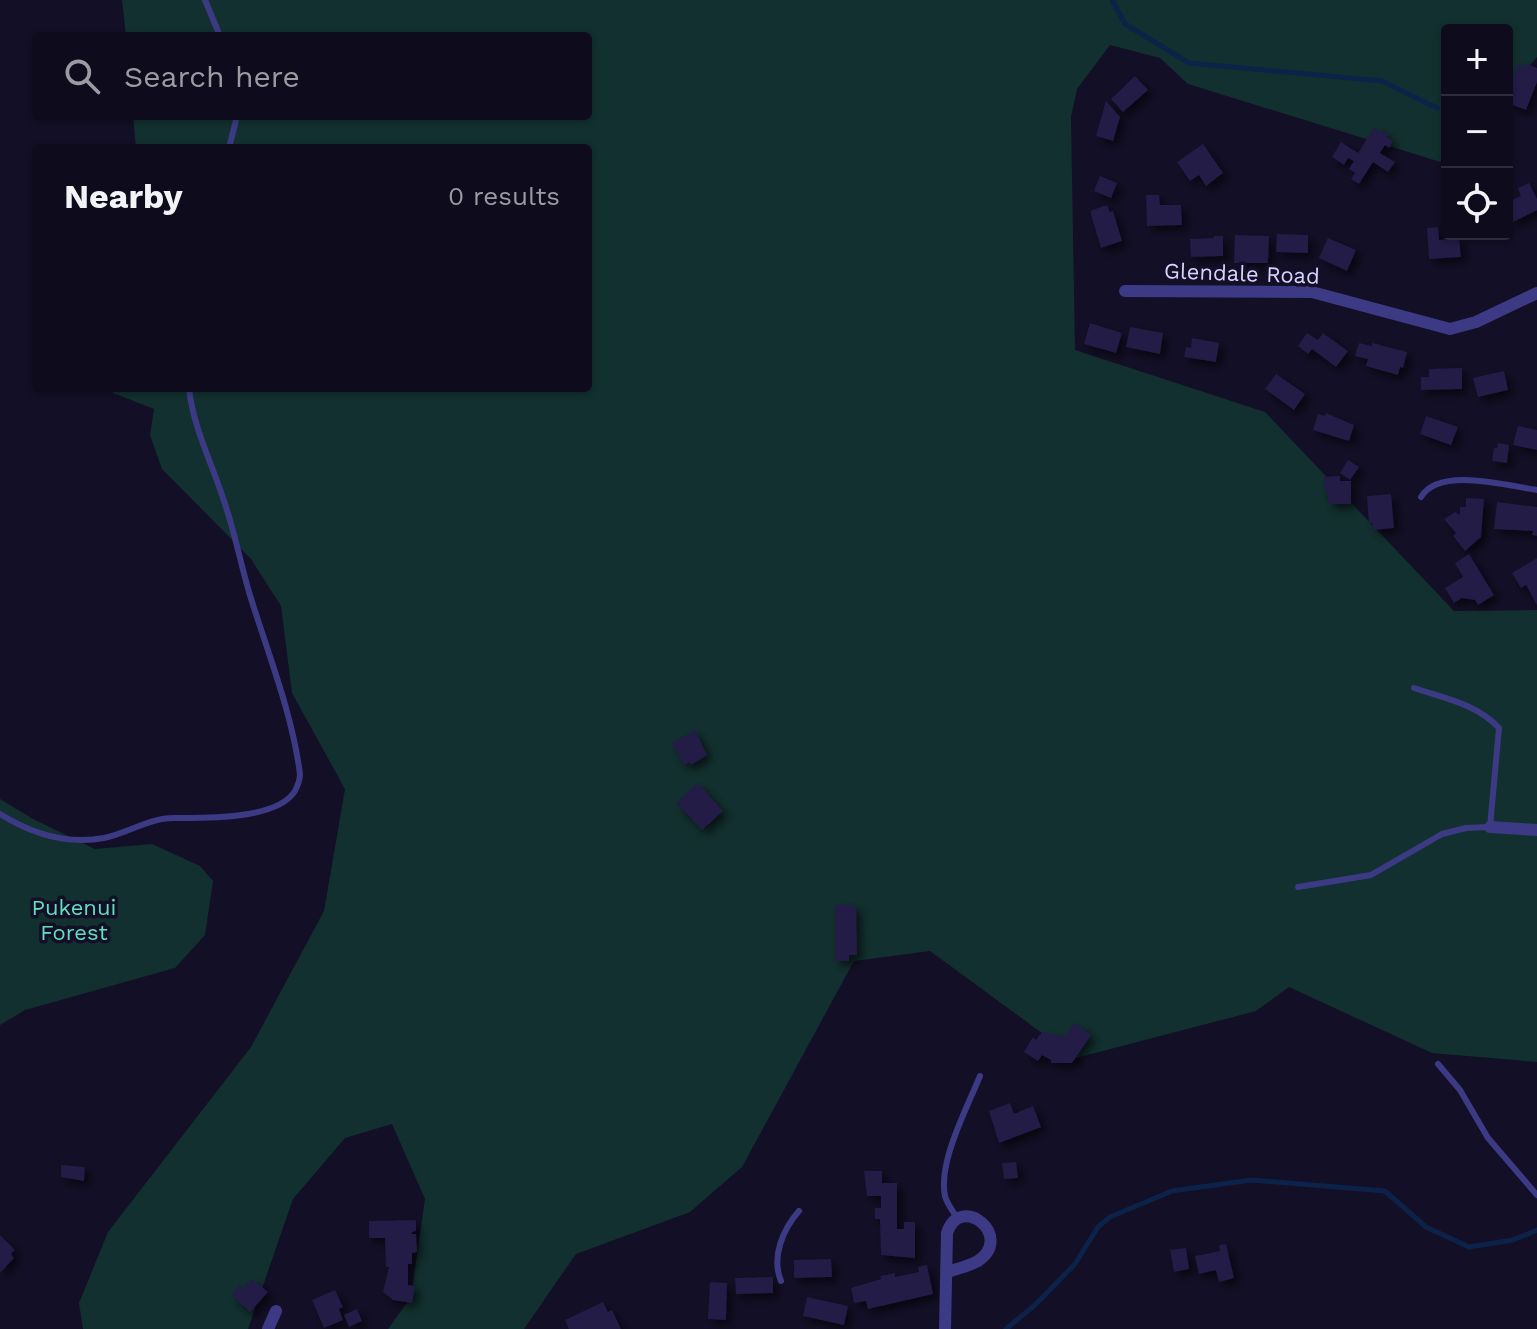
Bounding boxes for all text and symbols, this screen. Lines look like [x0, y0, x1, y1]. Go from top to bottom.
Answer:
map controls [1441, 24, 1513, 240]
button: + [1441, 24, 1513, 96]
search box [32, 32, 592, 120]
icon: search [60, 54, 104, 98]
text: Search here [124, 59, 300, 94]
button: − [1441, 96, 1513, 168]
button: locate [1441, 168, 1513, 240]
text: Nearby [64, 176, 183, 216]
text: 0 results [448, 181, 560, 211]
street label: Glendale Road [1164, 258, 1320, 289]
park label: Pukenui Forest [32, 895, 116, 945]

